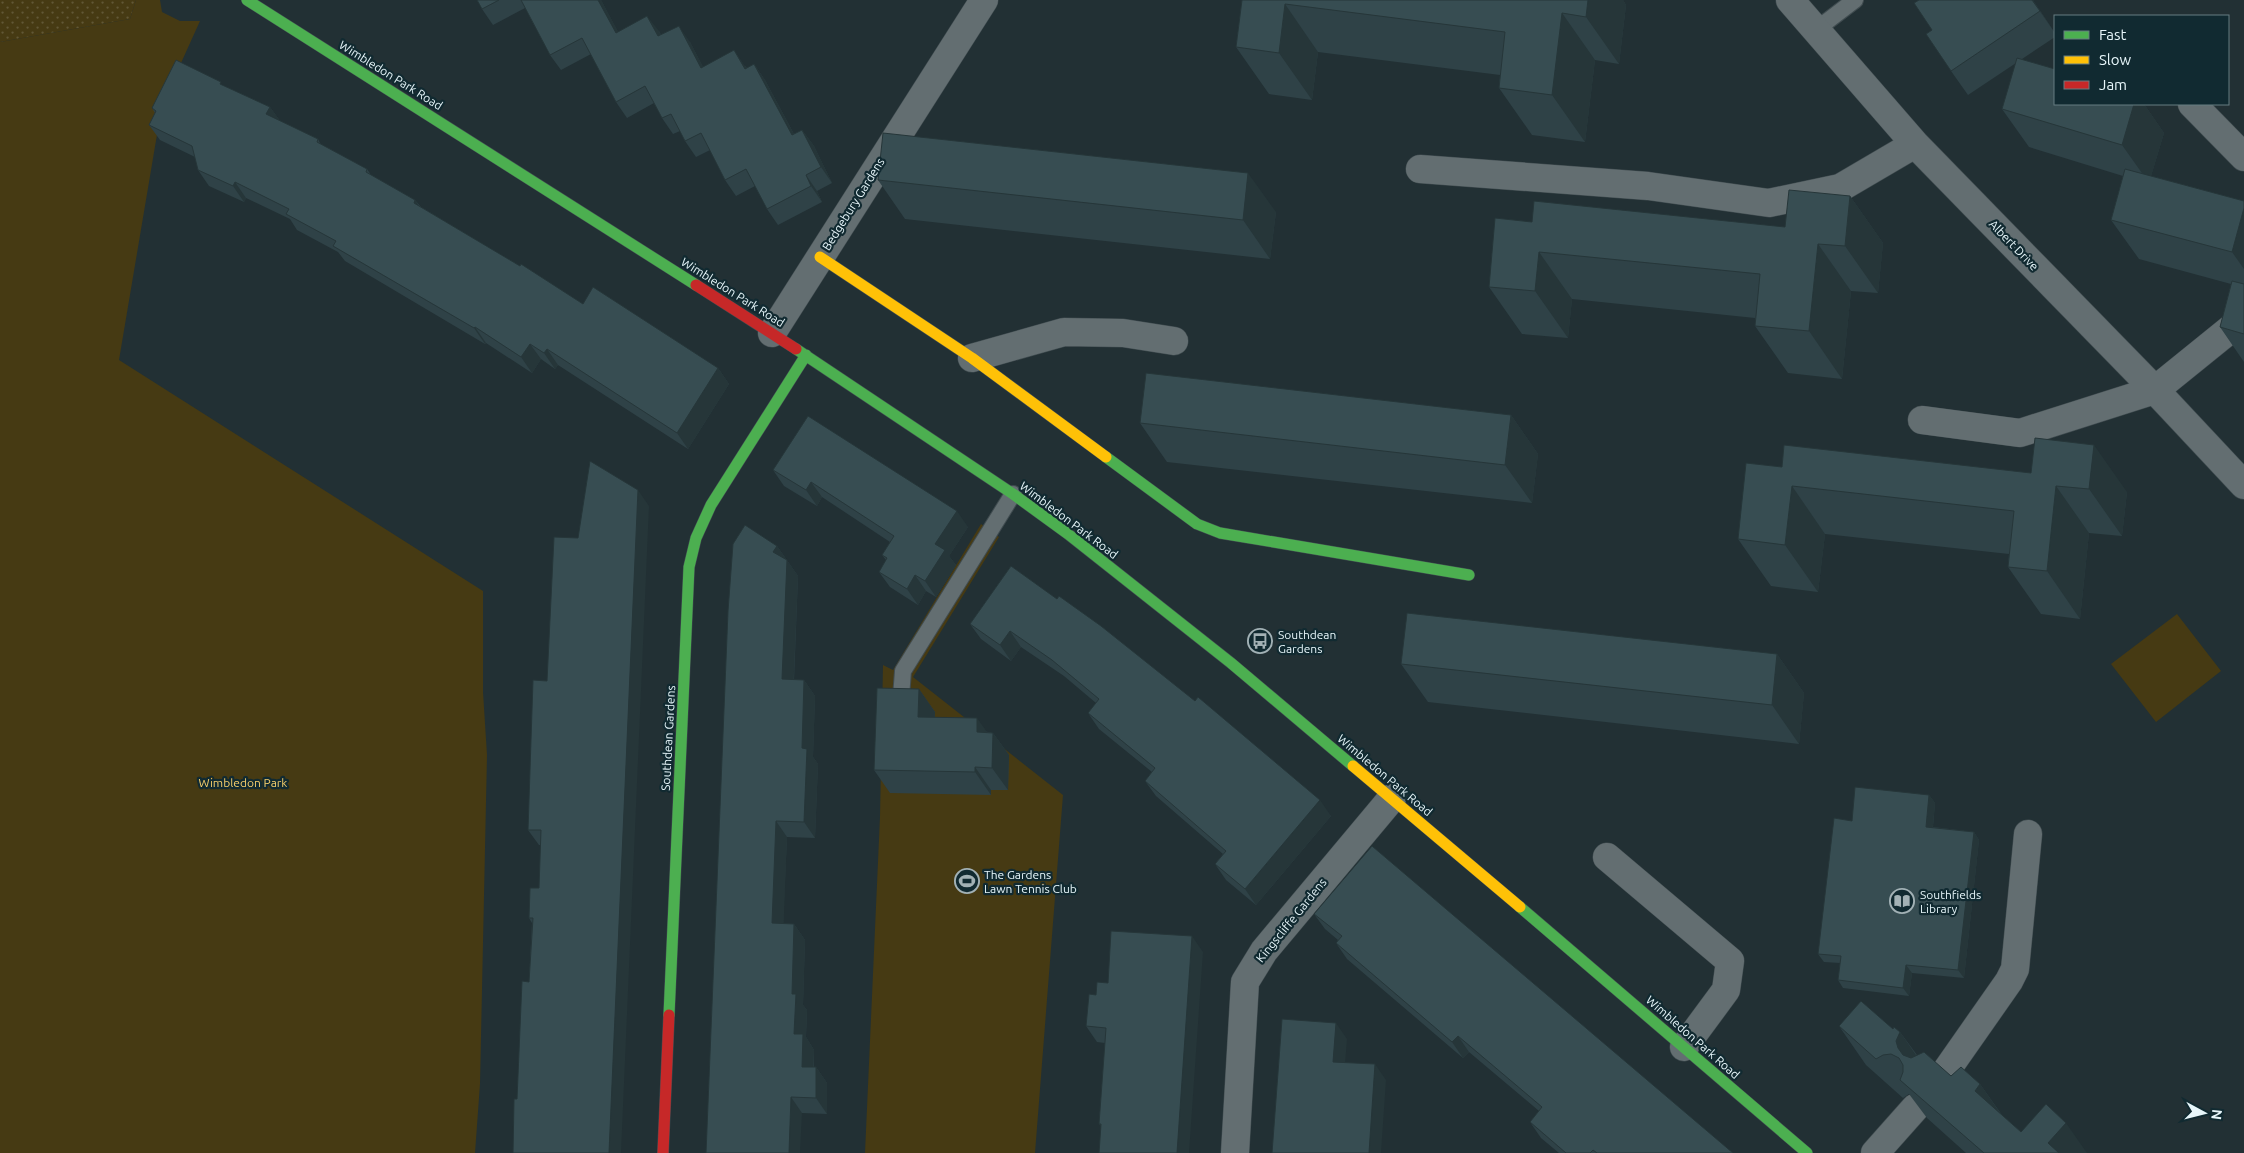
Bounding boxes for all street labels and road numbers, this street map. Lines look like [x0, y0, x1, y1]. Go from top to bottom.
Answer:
street label: Wimbledon Park Road [337, 38, 445, 112]
street label: Bedgebury Gardens [819, 155, 887, 253]
street label: Albert Drive [1987, 217, 2041, 273]
street label: Wimbledon Park Road [679, 255, 787, 329]
street label: Wimbledon Park Road [1017, 479, 1121, 561]
street label: Southdean Gardens [659, 685, 677, 791]
street label: Wimbledon Park Road [1335, 732, 1435, 818]
street label: Kingscliffe Gardens [1253, 876, 1329, 964]
street label: Wimbledon Park Road [1644, 993, 1742, 1081]

